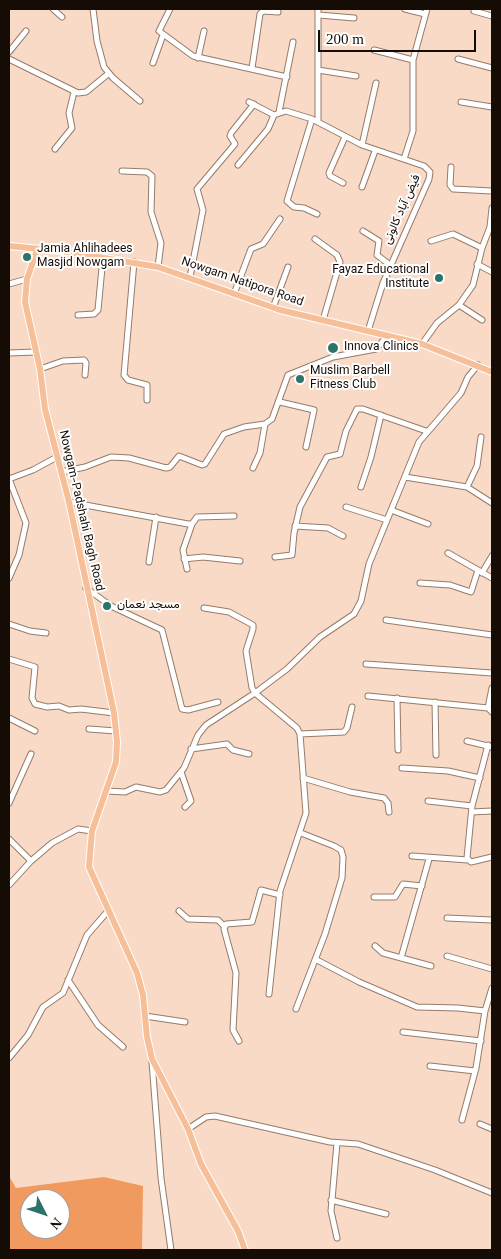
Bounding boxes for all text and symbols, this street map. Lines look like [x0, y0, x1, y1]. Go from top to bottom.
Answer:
scale bar [321, 20, 478, 52]
text: 200 m [326, 31, 364, 47]
street label: فیض آباد کالونی [381, 173, 425, 247]
place label: Jamia Ahlihadees Masjid Nowgam [37, 243, 132, 271]
marker: Jamia Ahlihadees Masjid Nowgam [21, 251, 33, 263]
street label: Nowgam Natipora Road [179, 255, 305, 311]
place label: Fayaz Educational Institute [332, 264, 429, 292]
marker: Fayaz Educational Institute [433, 272, 445, 284]
marker: Innova Clinics [326, 341, 340, 355]
place label: Innova Clinics [344, 341, 418, 355]
place label: Muslim Barbell Fitness Club [310, 365, 390, 393]
marker: Muslim Barbell Fitness Club [294, 373, 306, 385]
street label: Nowgam-Padshahi Bagh Road [54, 429, 106, 593]
place label: مسجد نعمان [117, 599, 180, 613]
marker: مسجد نعمان [101, 600, 113, 612]
north arrow [20, 1189, 70, 1239]
text: N [47, 1215, 65, 1232]

